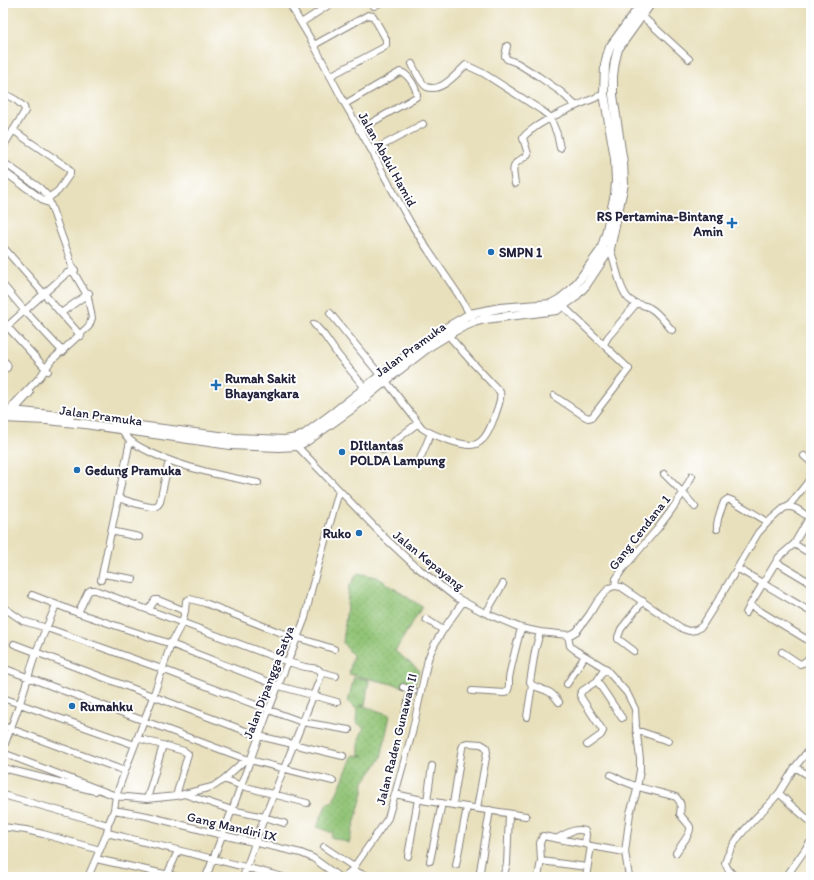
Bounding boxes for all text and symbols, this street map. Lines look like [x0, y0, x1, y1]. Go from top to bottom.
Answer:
street label: Jalan Abdul Hamid [355, 109, 420, 209]
place label: RS Pertamina-Bintang Amin [597, 209, 724, 239]
marker: RS Pertamina-Bintang Amin [726, 217, 738, 229]
place label: SMPN 1 [499, 245, 542, 260]
marker: SMPN 1 [486, 247, 496, 257]
street label: Jalan Pramuka [372, 319, 449, 380]
place label: Rumah Sakit Bhayangkara [225, 371, 299, 402]
marker: Rumah Sakit Bhayangkara [210, 379, 222, 391]
street label: Jalan Pramuka [59, 402, 144, 429]
place label: DItlantas POLDA Lampung [350, 438, 445, 469]
marker: DItlantas POLDA Lampung [337, 447, 347, 457]
place label: Gedung Pramuka [85, 463, 182, 479]
marker: Gedung Pramuka [72, 465, 82, 475]
street label: Gang Cendana 1 [605, 492, 673, 573]
place label: Ruko [323, 526, 351, 541]
street label: Jalan Kepayang [390, 527, 467, 594]
marker: Ruko [354, 528, 364, 538]
street label: Jalan Dipangga Satya [240, 623, 297, 741]
street label: Jalan Raden Gunawan II [373, 672, 420, 806]
place label: Rumahku [80, 699, 134, 714]
marker: Rumahku [67, 701, 77, 711]
street label: Gang Mandiri IX [186, 809, 279, 844]

